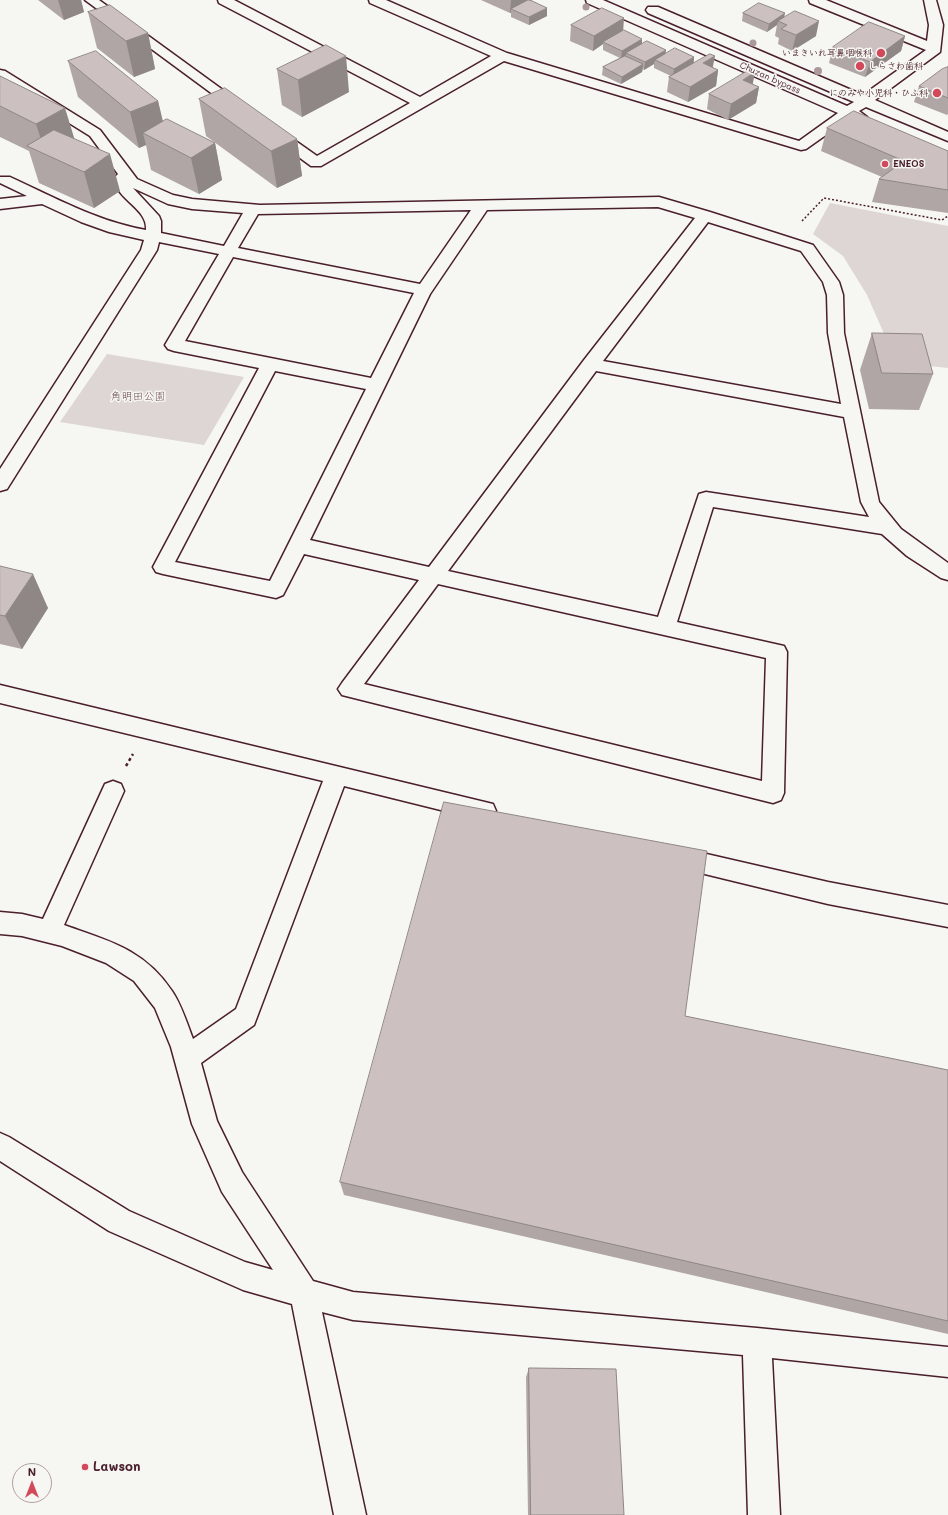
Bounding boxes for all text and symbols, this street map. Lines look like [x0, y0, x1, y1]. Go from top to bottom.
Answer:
marker: いまきいれ耳鼻咽喉科 [875, 47, 887, 59]
place label: いまきいれ耳鼻咽喉科 [782, 48, 872, 58]
street label: Chuzan bypass [738, 60, 802, 96]
marker: しらさわ歯科 [854, 60, 866, 72]
place label: しらさわ歯科 [869, 61, 923, 71]
marker: にのみや小児科・ひふ科 [931, 87, 943, 99]
place label: にのみや小児科・ひふ科 [829, 88, 928, 98]
marker: ENEOS [880, 159, 890, 169]
place label: ENEOS [893, 159, 924, 169]
park label: 角明田公園 [111, 390, 165, 404]
place label: Lawson [93, 1459, 140, 1475]
marker: Lawson [80, 1462, 90, 1472]
north arrow [12, 1463, 52, 1503]
text: N [28, 1464, 36, 1479]

